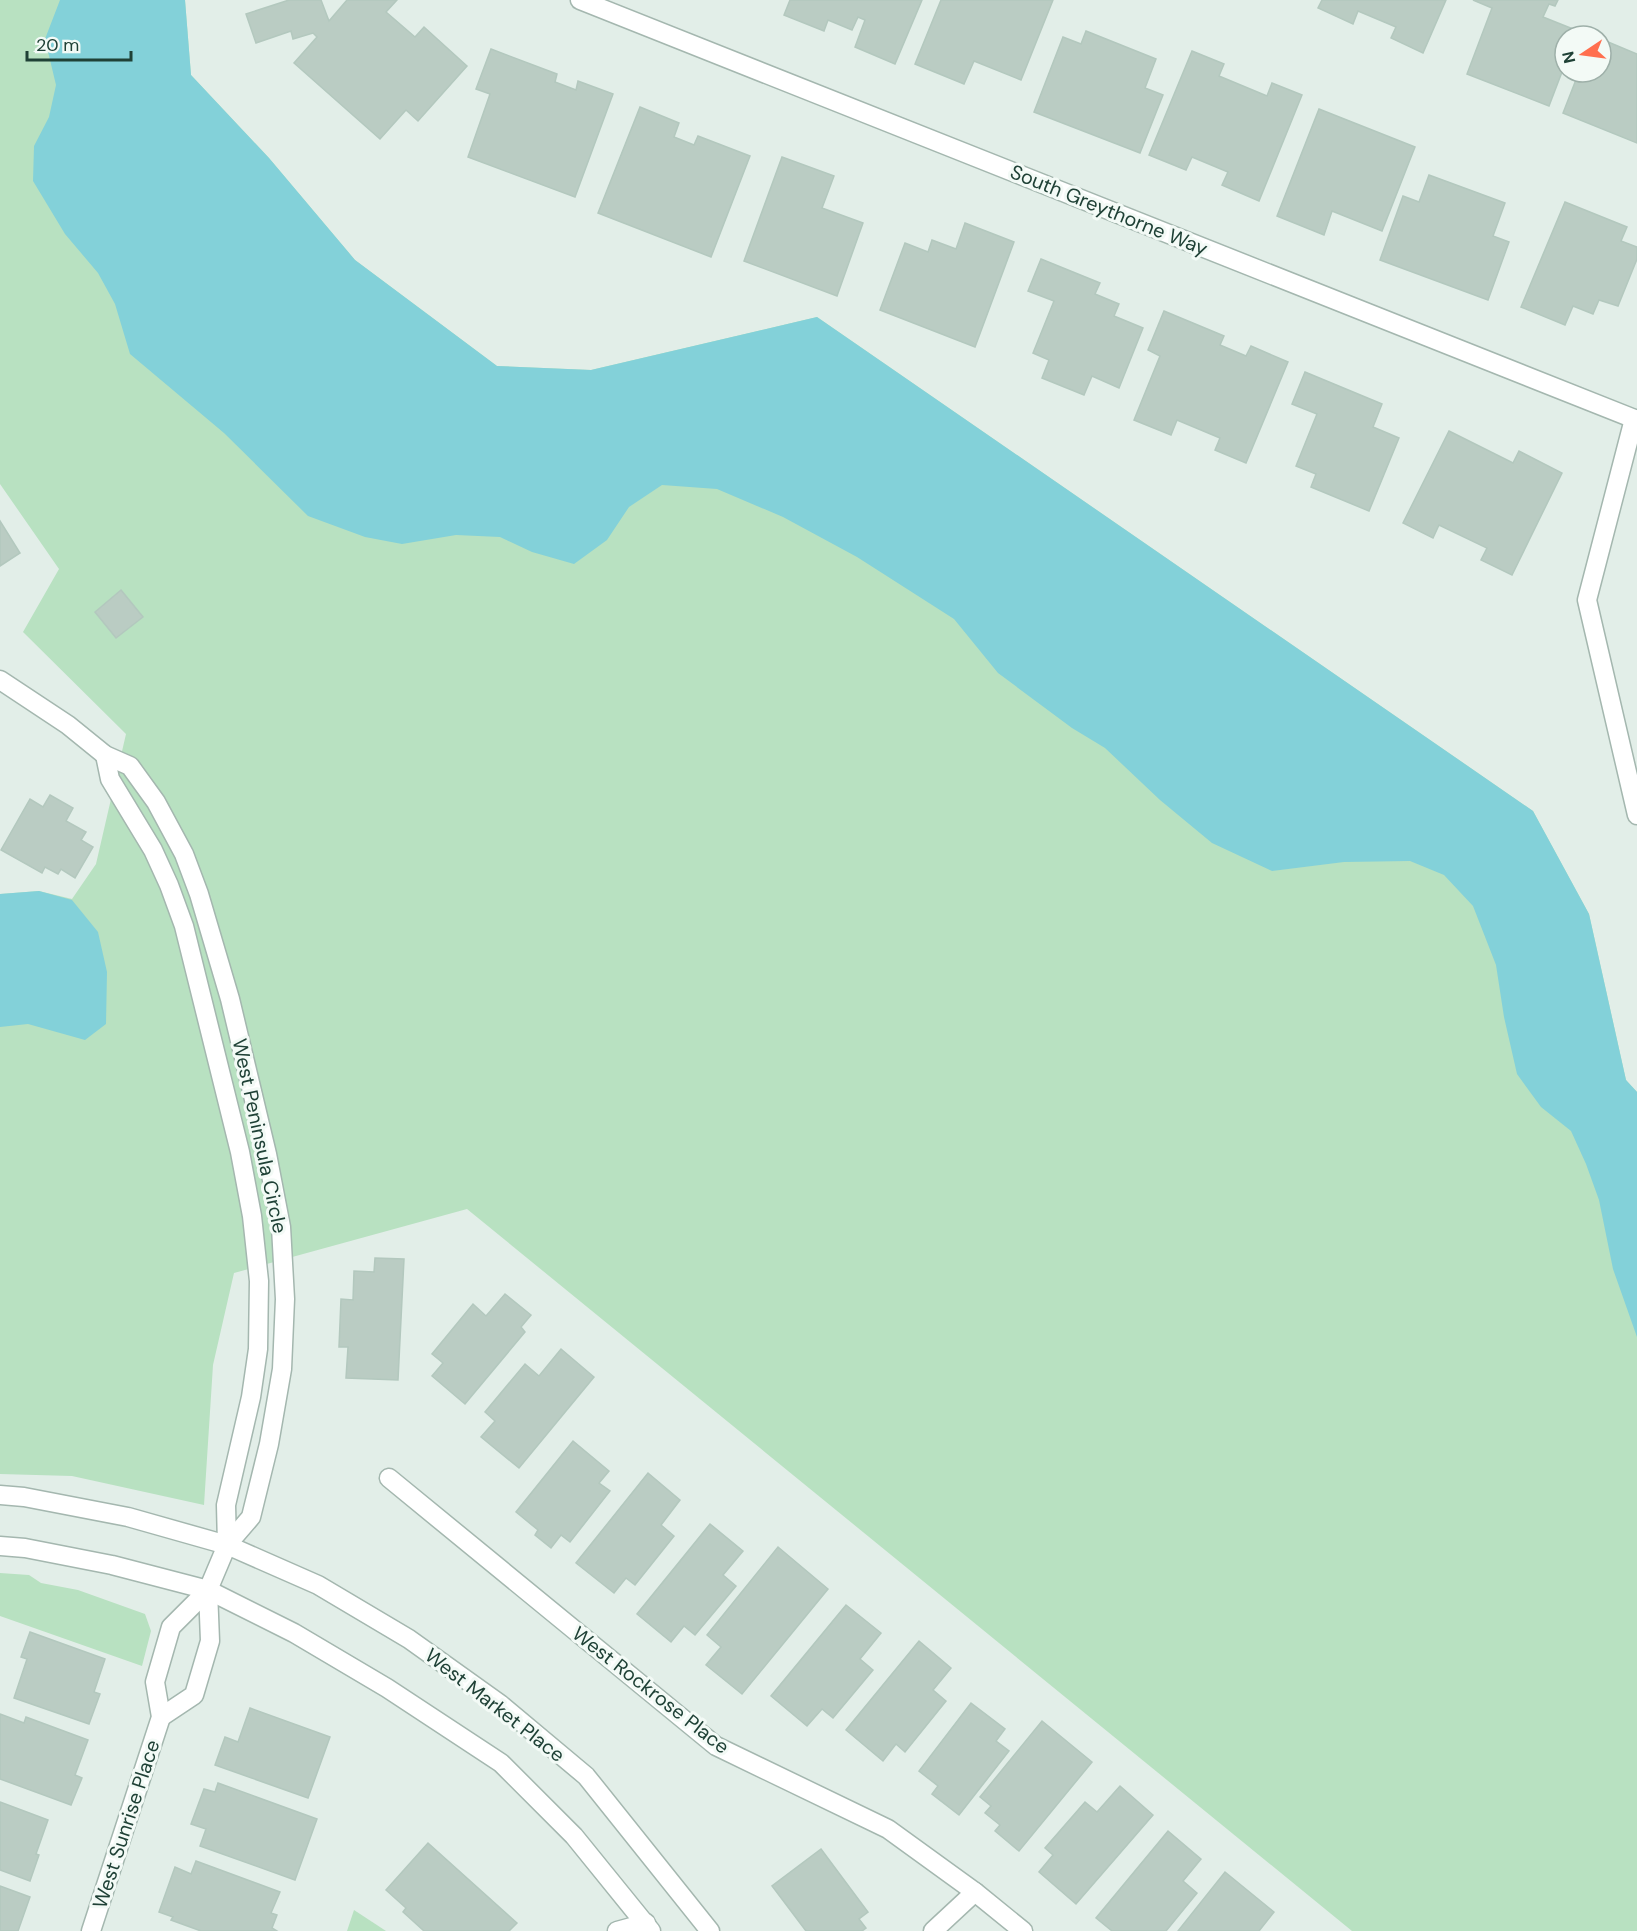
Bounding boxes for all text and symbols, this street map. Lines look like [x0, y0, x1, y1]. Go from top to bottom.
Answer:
scale bar [27, 24, 130, 62]
north arrow [1553, 24, 1613, 84]
text: 20 m [36, 33, 79, 57]
text: N [1557, 49, 1580, 65]
street label: South Greythorne Way [1006, 158, 1212, 262]
street label: West Peninsula Circle [227, 1036, 293, 1236]
street label: West Rockrose Place [567, 1621, 735, 1759]
street label: West Market Place [420, 1642, 570, 1768]
street label: West Sunrise Place [86, 1736, 166, 1912]

